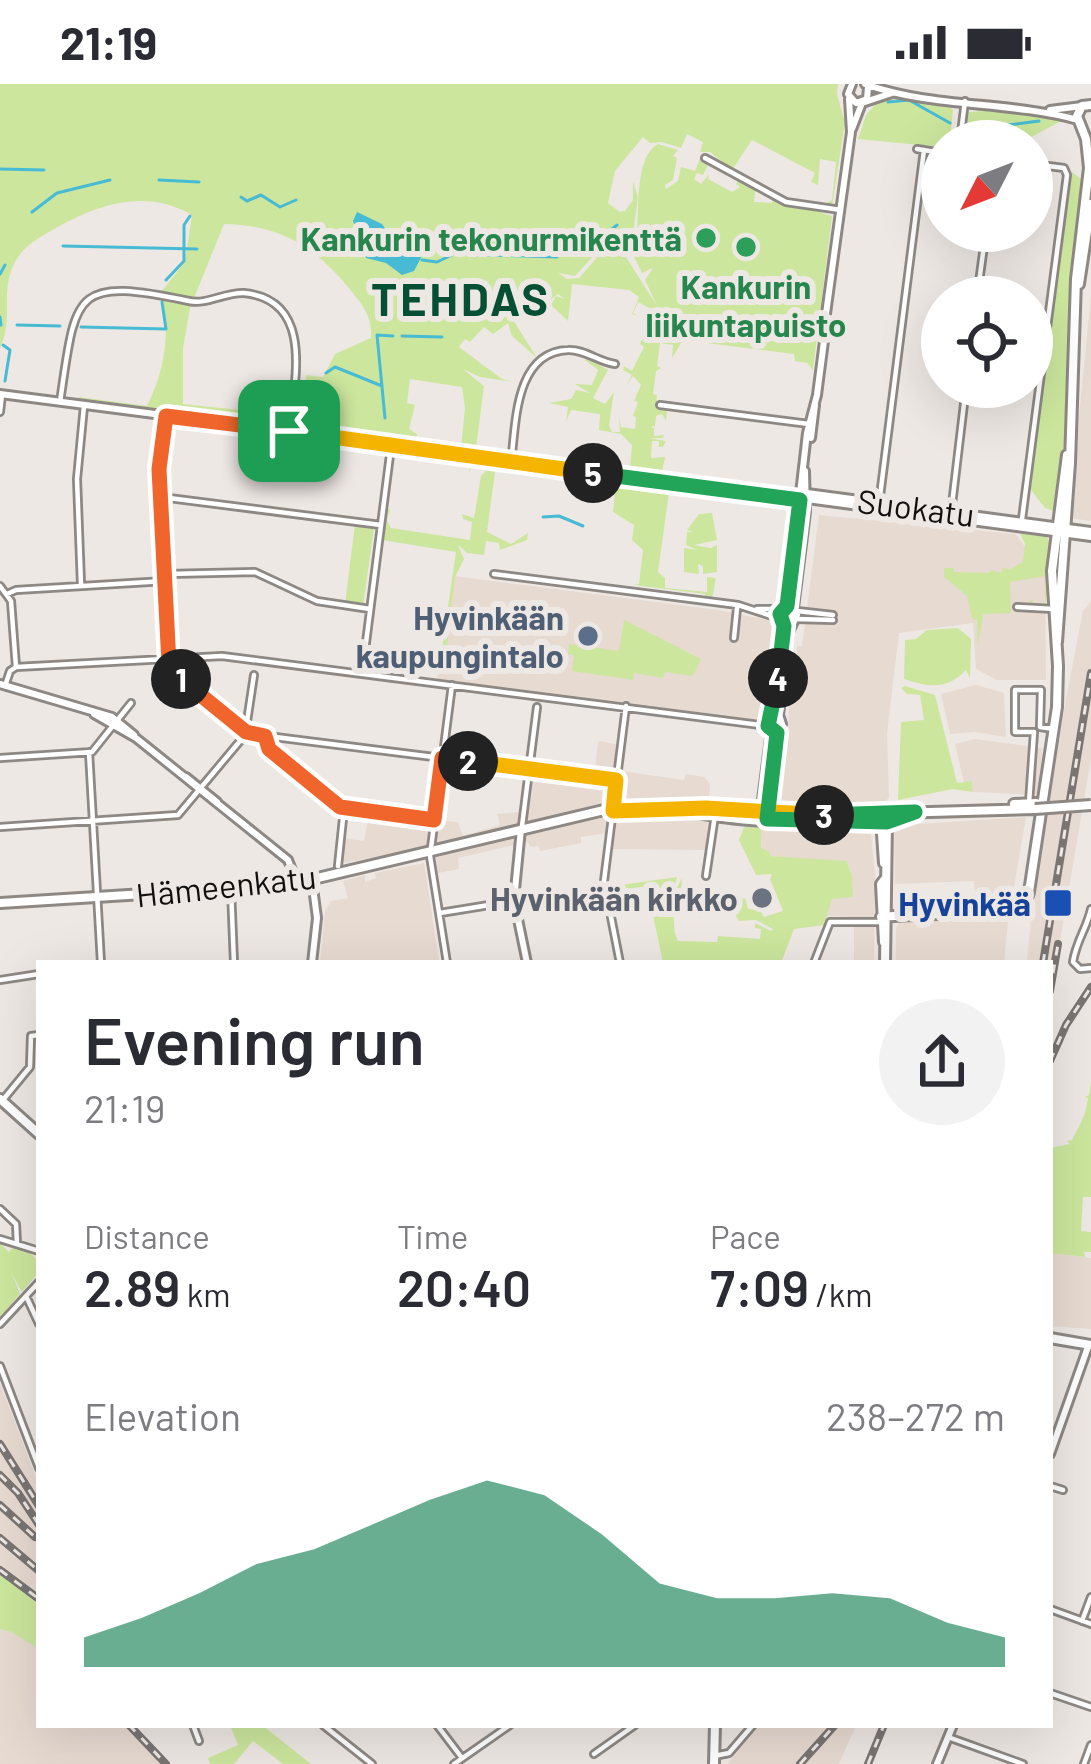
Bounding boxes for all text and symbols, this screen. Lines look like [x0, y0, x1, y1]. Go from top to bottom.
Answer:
text: 21:19 [60, 15, 157, 69]
north arrow [921, 120, 1053, 252]
map controls [921, 120, 1053, 408]
place label: Kankurin tekonurmikenttä [301, 218, 682, 258]
marker: Kankurin tekonurmikenttä [693, 225, 719, 251]
marker: Kankurin liikuntapuisto [733, 234, 759, 260]
place label: Kankurin liikuntapuisto [646, 266, 846, 344]
district label: TEHDAS [371, 271, 551, 325]
button: locate [921, 276, 1053, 408]
pin [238, 380, 340, 482]
icon: arrive [256, 398, 322, 464]
pin: 5 [563, 443, 623, 503]
text: 5 [584, 453, 602, 493]
street label: Suokatu [855, 480, 977, 534]
place label: Hyvinkään kaupungintalo [356, 597, 564, 675]
marker: Hyvinkään kaupungintalo [575, 623, 601, 649]
pin: 4 [748, 648, 808, 708]
pin: 1 [151, 649, 211, 709]
text: 4 [768, 658, 788, 698]
text: 1 [175, 659, 187, 699]
pin: 2 [438, 731, 498, 791]
text: 2 [459, 741, 477, 781]
pin: 3 [794, 785, 854, 845]
text: 3 [815, 795, 833, 835]
street label: Hämeenkatu [134, 856, 318, 914]
place label: Hyvinkään kirkko [490, 878, 738, 918]
place label: Hyvinkää [898, 883, 1031, 923]
marker: Hyvinkään kirkko [749, 885, 775, 911]
marker: Hyvinkää [1042, 887, 1074, 919]
text: Evening run [84, 999, 425, 1078]
button: share [879, 999, 1005, 1125]
text: 21:19 [84, 1084, 165, 1131]
text: Distance [84, 1216, 210, 1256]
text: Time [397, 1216, 468, 1256]
text: Pace [710, 1216, 781, 1256]
text: 2.89 [84, 1256, 180, 1317]
text: 20:40 [397, 1256, 531, 1317]
text: 7:09 [710, 1256, 809, 1317]
text: km [180, 1274, 231, 1314]
text: /km [809, 1274, 872, 1314]
text: Elevation [84, 1392, 241, 1439]
text: 238–272 m [826, 1392, 1005, 1439]

